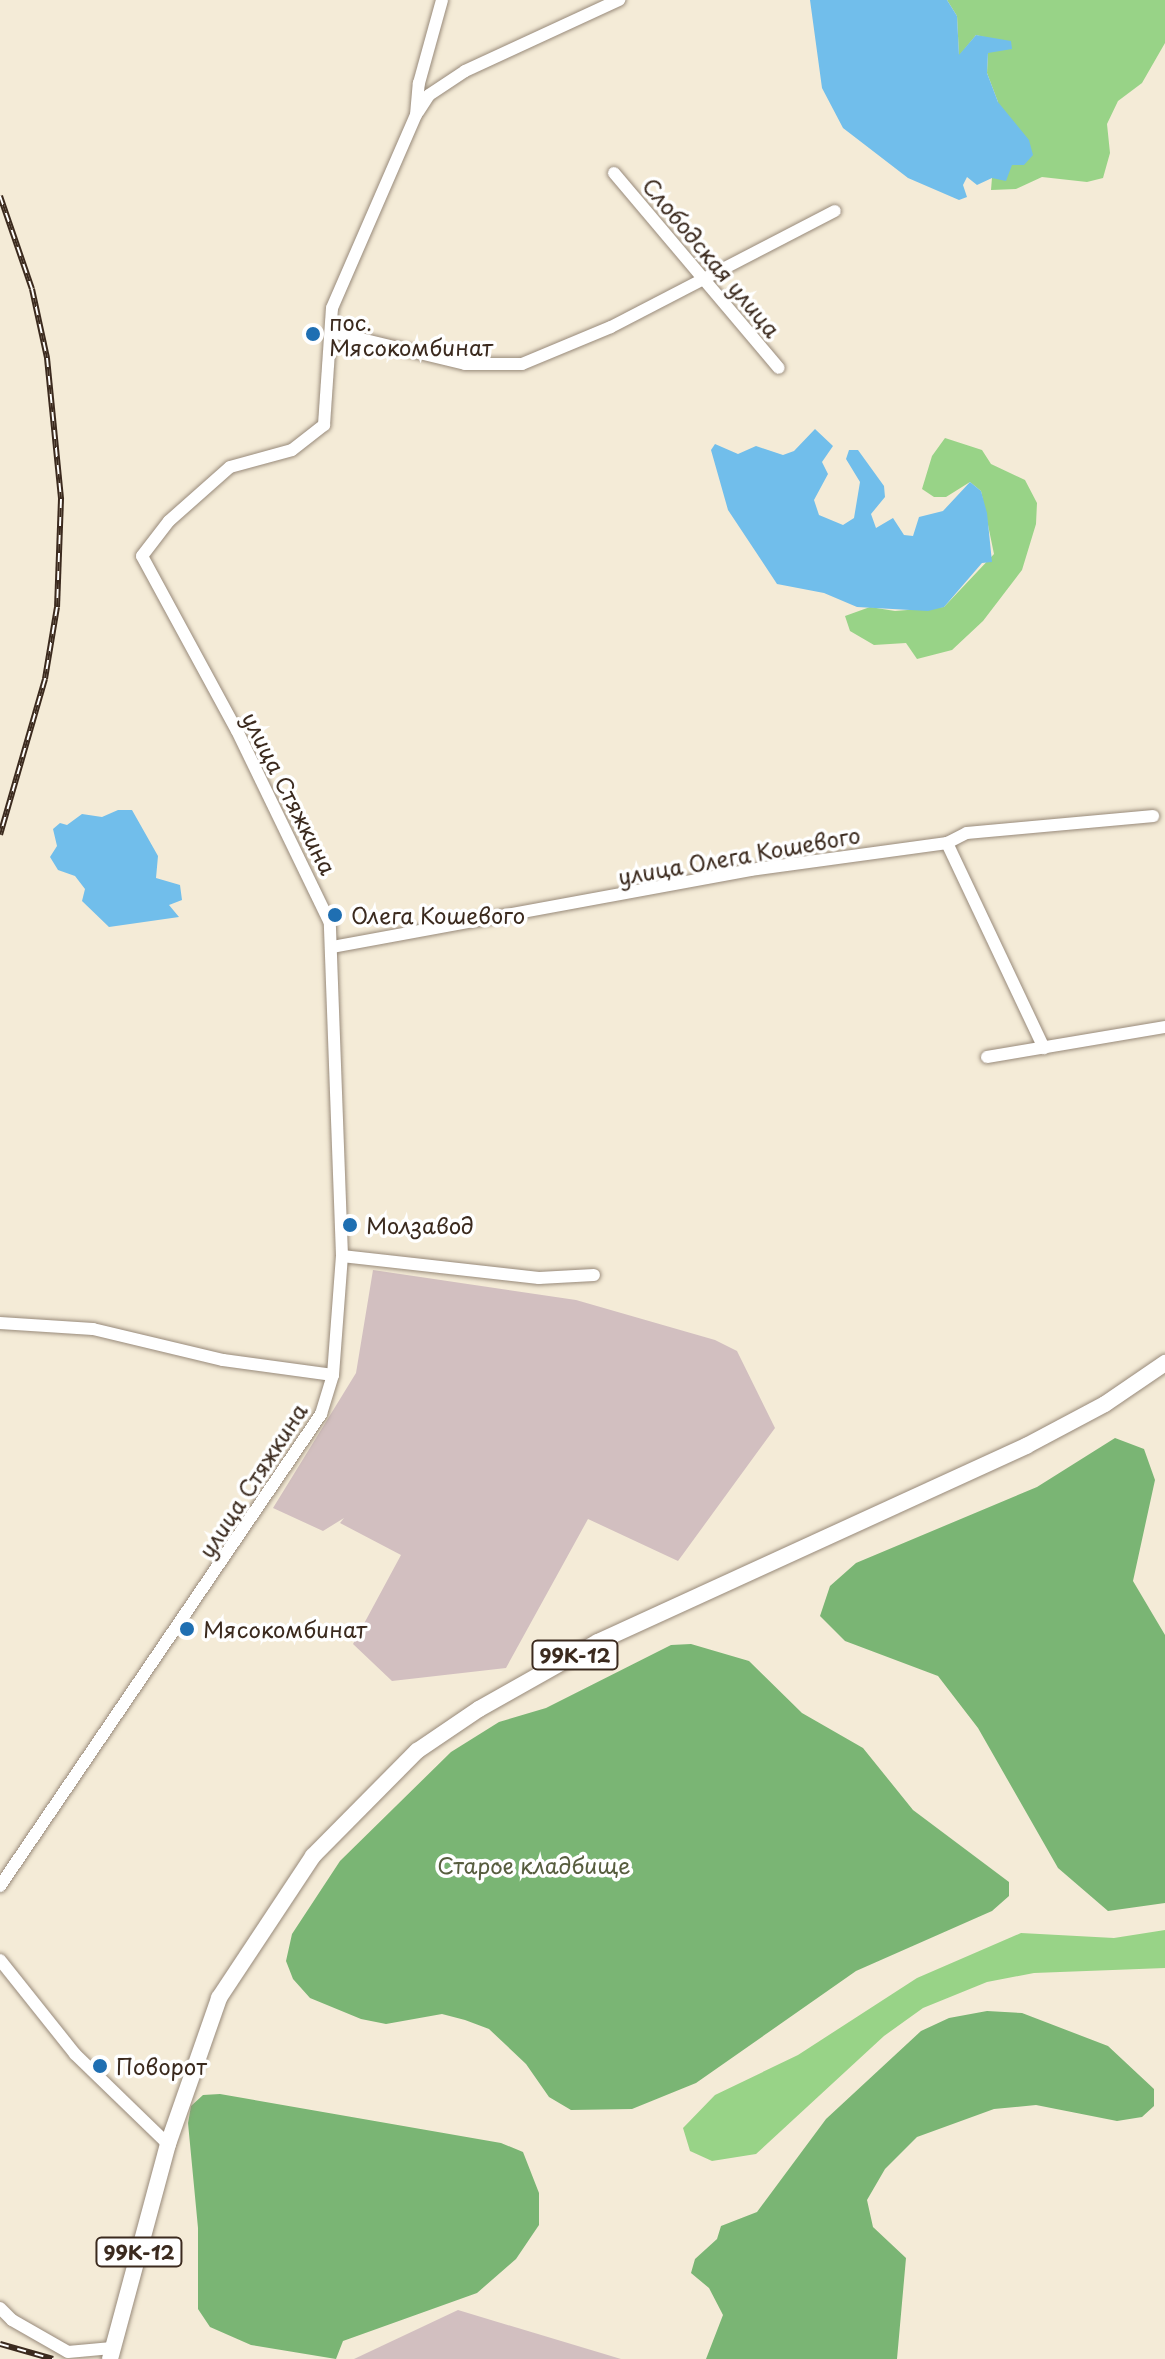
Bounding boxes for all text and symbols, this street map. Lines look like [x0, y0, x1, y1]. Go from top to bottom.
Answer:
street label: Слободская улица [637, 172, 787, 342]
place label: пос. Мясокомбинат [329, 308, 493, 360]
marker: пос. Мясокомбинат [304, 325, 322, 343]
street label: улица Стяжкина [237, 707, 343, 879]
street label: улица Олега Кошевого [614, 820, 864, 890]
place label: Олега Кошевого [351, 902, 526, 928]
marker: Олега Кошевого [326, 906, 344, 924]
place label: Молзавод [366, 1212, 474, 1238]
marker: Молзавод [341, 1216, 359, 1234]
street label: улица Стяжкина [192, 1397, 312, 1563]
place label: Мясокомбинат [203, 1616, 367, 1642]
marker: Мясокомбинат [178, 1620, 196, 1638]
road number: 99К-12 [531, 1639, 619, 1671]
park label: Старое кладбище [436, 1852, 632, 1878]
place label: Поворот [116, 2053, 207, 2079]
marker: Поворот [91, 2057, 109, 2075]
road number: 99К-12 [95, 2236, 183, 2268]

